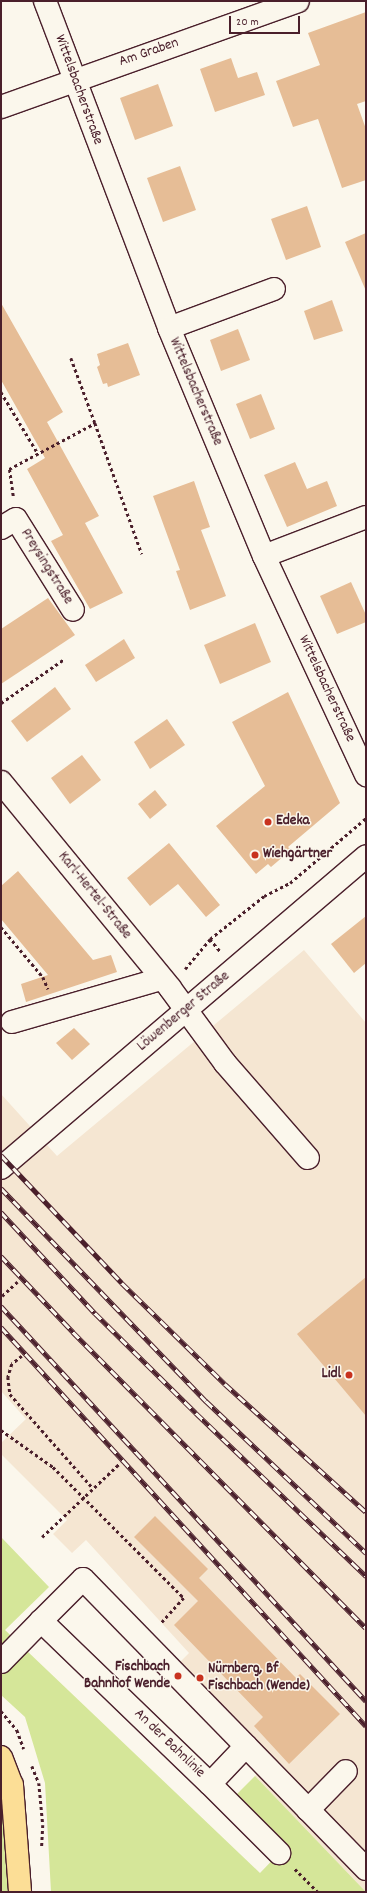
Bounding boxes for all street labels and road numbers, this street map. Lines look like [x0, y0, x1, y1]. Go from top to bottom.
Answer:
street label: Wittelsbacherstraße [50, 33, 106, 147]
street label: Am Graben [117, 34, 181, 72]
street label: Wittelsbacherstraße [164, 335, 226, 449]
street label: Preysingstraße [16, 526, 76, 608]
street label: Wittelsbacherstraße [293, 633, 359, 745]
street label: Karl-Hertel-Straße [53, 849, 135, 943]
street label: Löwenberger Straße [134, 968, 234, 1056]
street label: An der Bahnlinie [130, 1706, 208, 1782]

